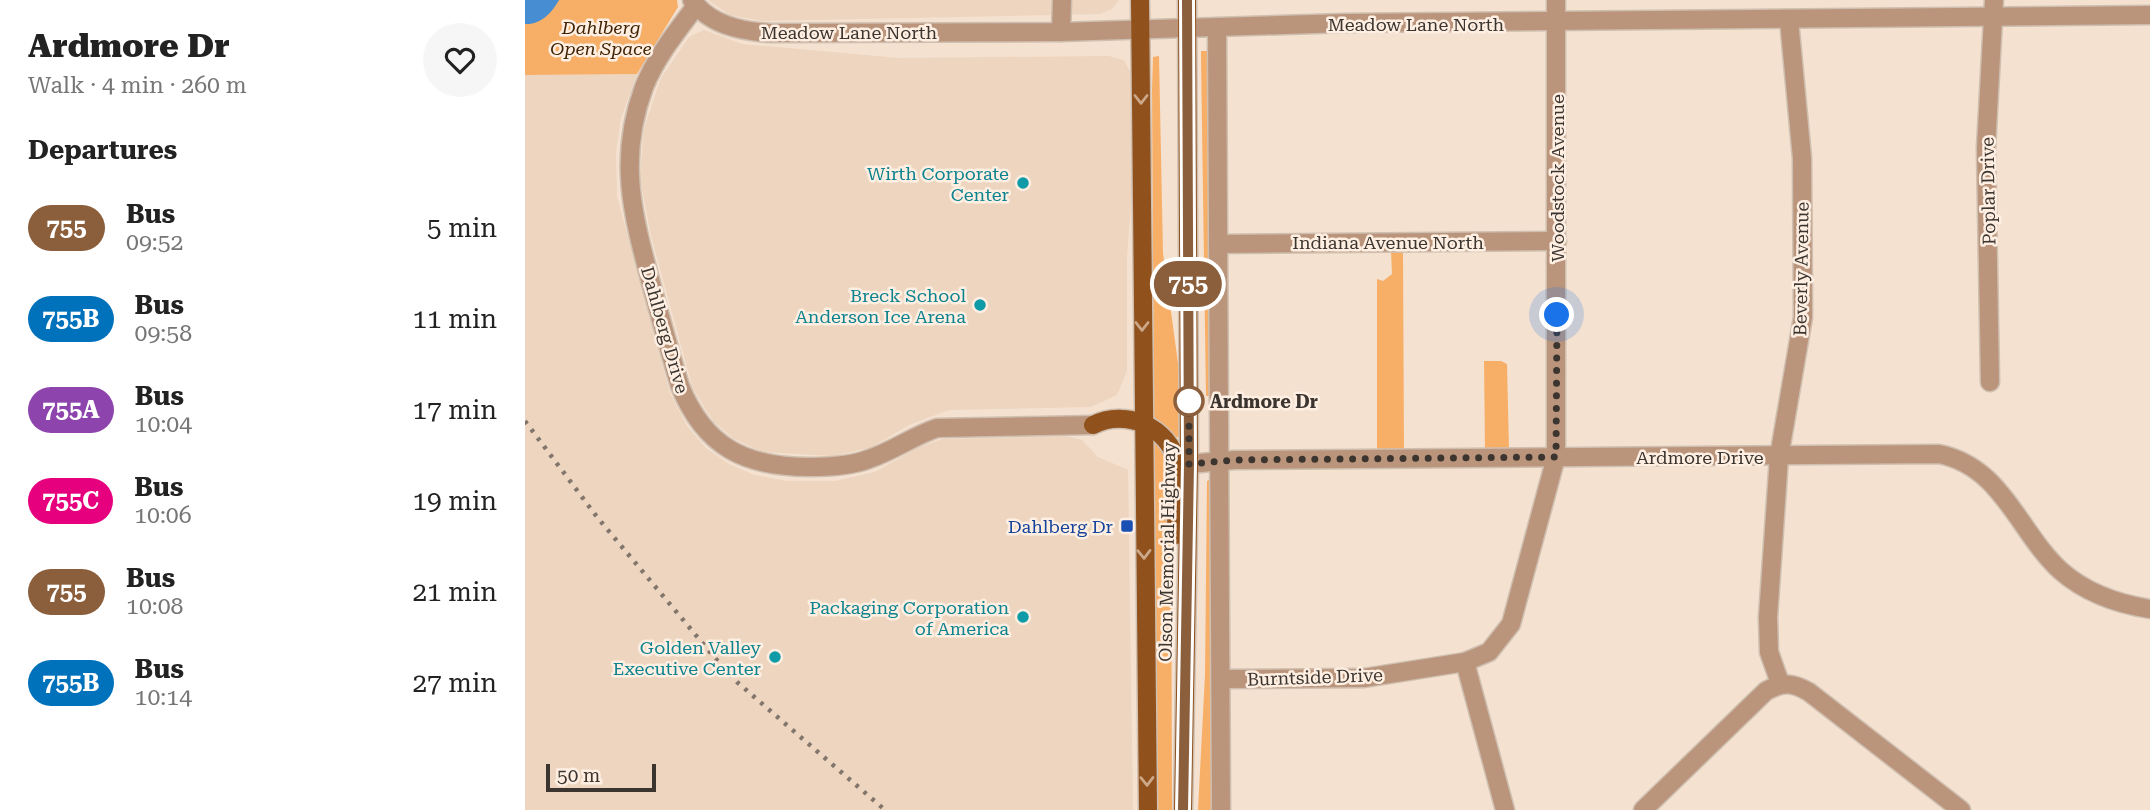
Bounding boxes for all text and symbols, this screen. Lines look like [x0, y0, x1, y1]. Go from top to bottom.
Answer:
street label: Meadow Lane North [1328, 14, 1505, 35]
park label: Dahlberg Open Space [550, 17, 652, 59]
street label: Meadow Lane North [761, 22, 938, 43]
button: heart [423, 23, 497, 97]
text: Ardmore Dr [28, 26, 230, 65]
text: Walk · 4 min · 260 m [28, 72, 247, 99]
one-way arrow [1133, 94, 1149, 104]
street label: Woodstock Avenue [1547, 94, 1568, 262]
text: Departures [28, 135, 177, 165]
street label: Poplar Drive [1977, 137, 1999, 245]
place label: Wirth Corporate Center [867, 163, 1009, 205]
marker: Wirth Corporate Center [1015, 175, 1031, 191]
text: Bus [126, 199, 175, 229]
street label: Beverly Avenue [1789, 201, 1813, 336]
text: 5 min [427, 213, 497, 243]
text: 755 [46, 214, 87, 242]
text: 09:52 [126, 229, 183, 256]
street label: Indiana Avenue North [1292, 232, 1484, 253]
line badge: 755 [1148, 261, 1228, 307]
street label: Dahlberg Drive [637, 264, 693, 396]
text: 755 [1168, 270, 1208, 298]
place label: Breck School Anderson Ice Arena [795, 285, 966, 327]
text: Bus [135, 290, 184, 320]
marker: Breck School Anderson Ice Arena [972, 297, 988, 313]
your location [1539, 297, 1574, 332]
text: 11 min [413, 304, 497, 334]
text: 755B [42, 305, 100, 333]
text: 09:58 [135, 320, 192, 347]
one-way arrow [1134, 321, 1150, 332]
text: Bus [135, 381, 184, 411]
marker: Ardmore Dr [1174, 386, 1204, 416]
place label: Ardmore Dr [1210, 391, 1318, 412]
text: 17 min [413, 395, 497, 425]
text: 755A [42, 396, 100, 424]
text: 10:04 [135, 411, 192, 438]
street label: Olson Memorial Highway [1155, 442, 1179, 662]
street label: Ardmore Drive [1636, 447, 1764, 468]
text: Bus [134, 472, 183, 502]
text: 19 min [413, 486, 497, 516]
text: 755C [42, 487, 99, 515]
text: 10:06 [134, 502, 192, 529]
place label: Dahlberg Dr [1008, 516, 1113, 537]
marker: Dahlberg Dr [1119, 518, 1135, 534]
one-way arrow [1136, 548, 1151, 559]
text: Bus [126, 563, 175, 593]
text: 21 min [413, 577, 497, 607]
text: 755 [46, 578, 87, 606]
text: 10:08 [126, 593, 183, 620]
place label: Packaging Corporation of America [809, 597, 1009, 639]
marker: Packaging Corporation of America [1015, 609, 1031, 625]
place label: Golden Valley Executive Center [613, 637, 761, 679]
marker: Golden Valley Executive Center [767, 649, 783, 665]
text: Bus [135, 654, 184, 684]
street label: Burntside Drive [1247, 664, 1383, 690]
text: 27 min [413, 668, 497, 698]
text: 755B [42, 669, 100, 697]
text: 10:14 [135, 684, 192, 711]
scale bar [546, 761, 656, 793]
text: 50 m [557, 764, 600, 787]
one-way arrow [1140, 776, 1155, 787]

